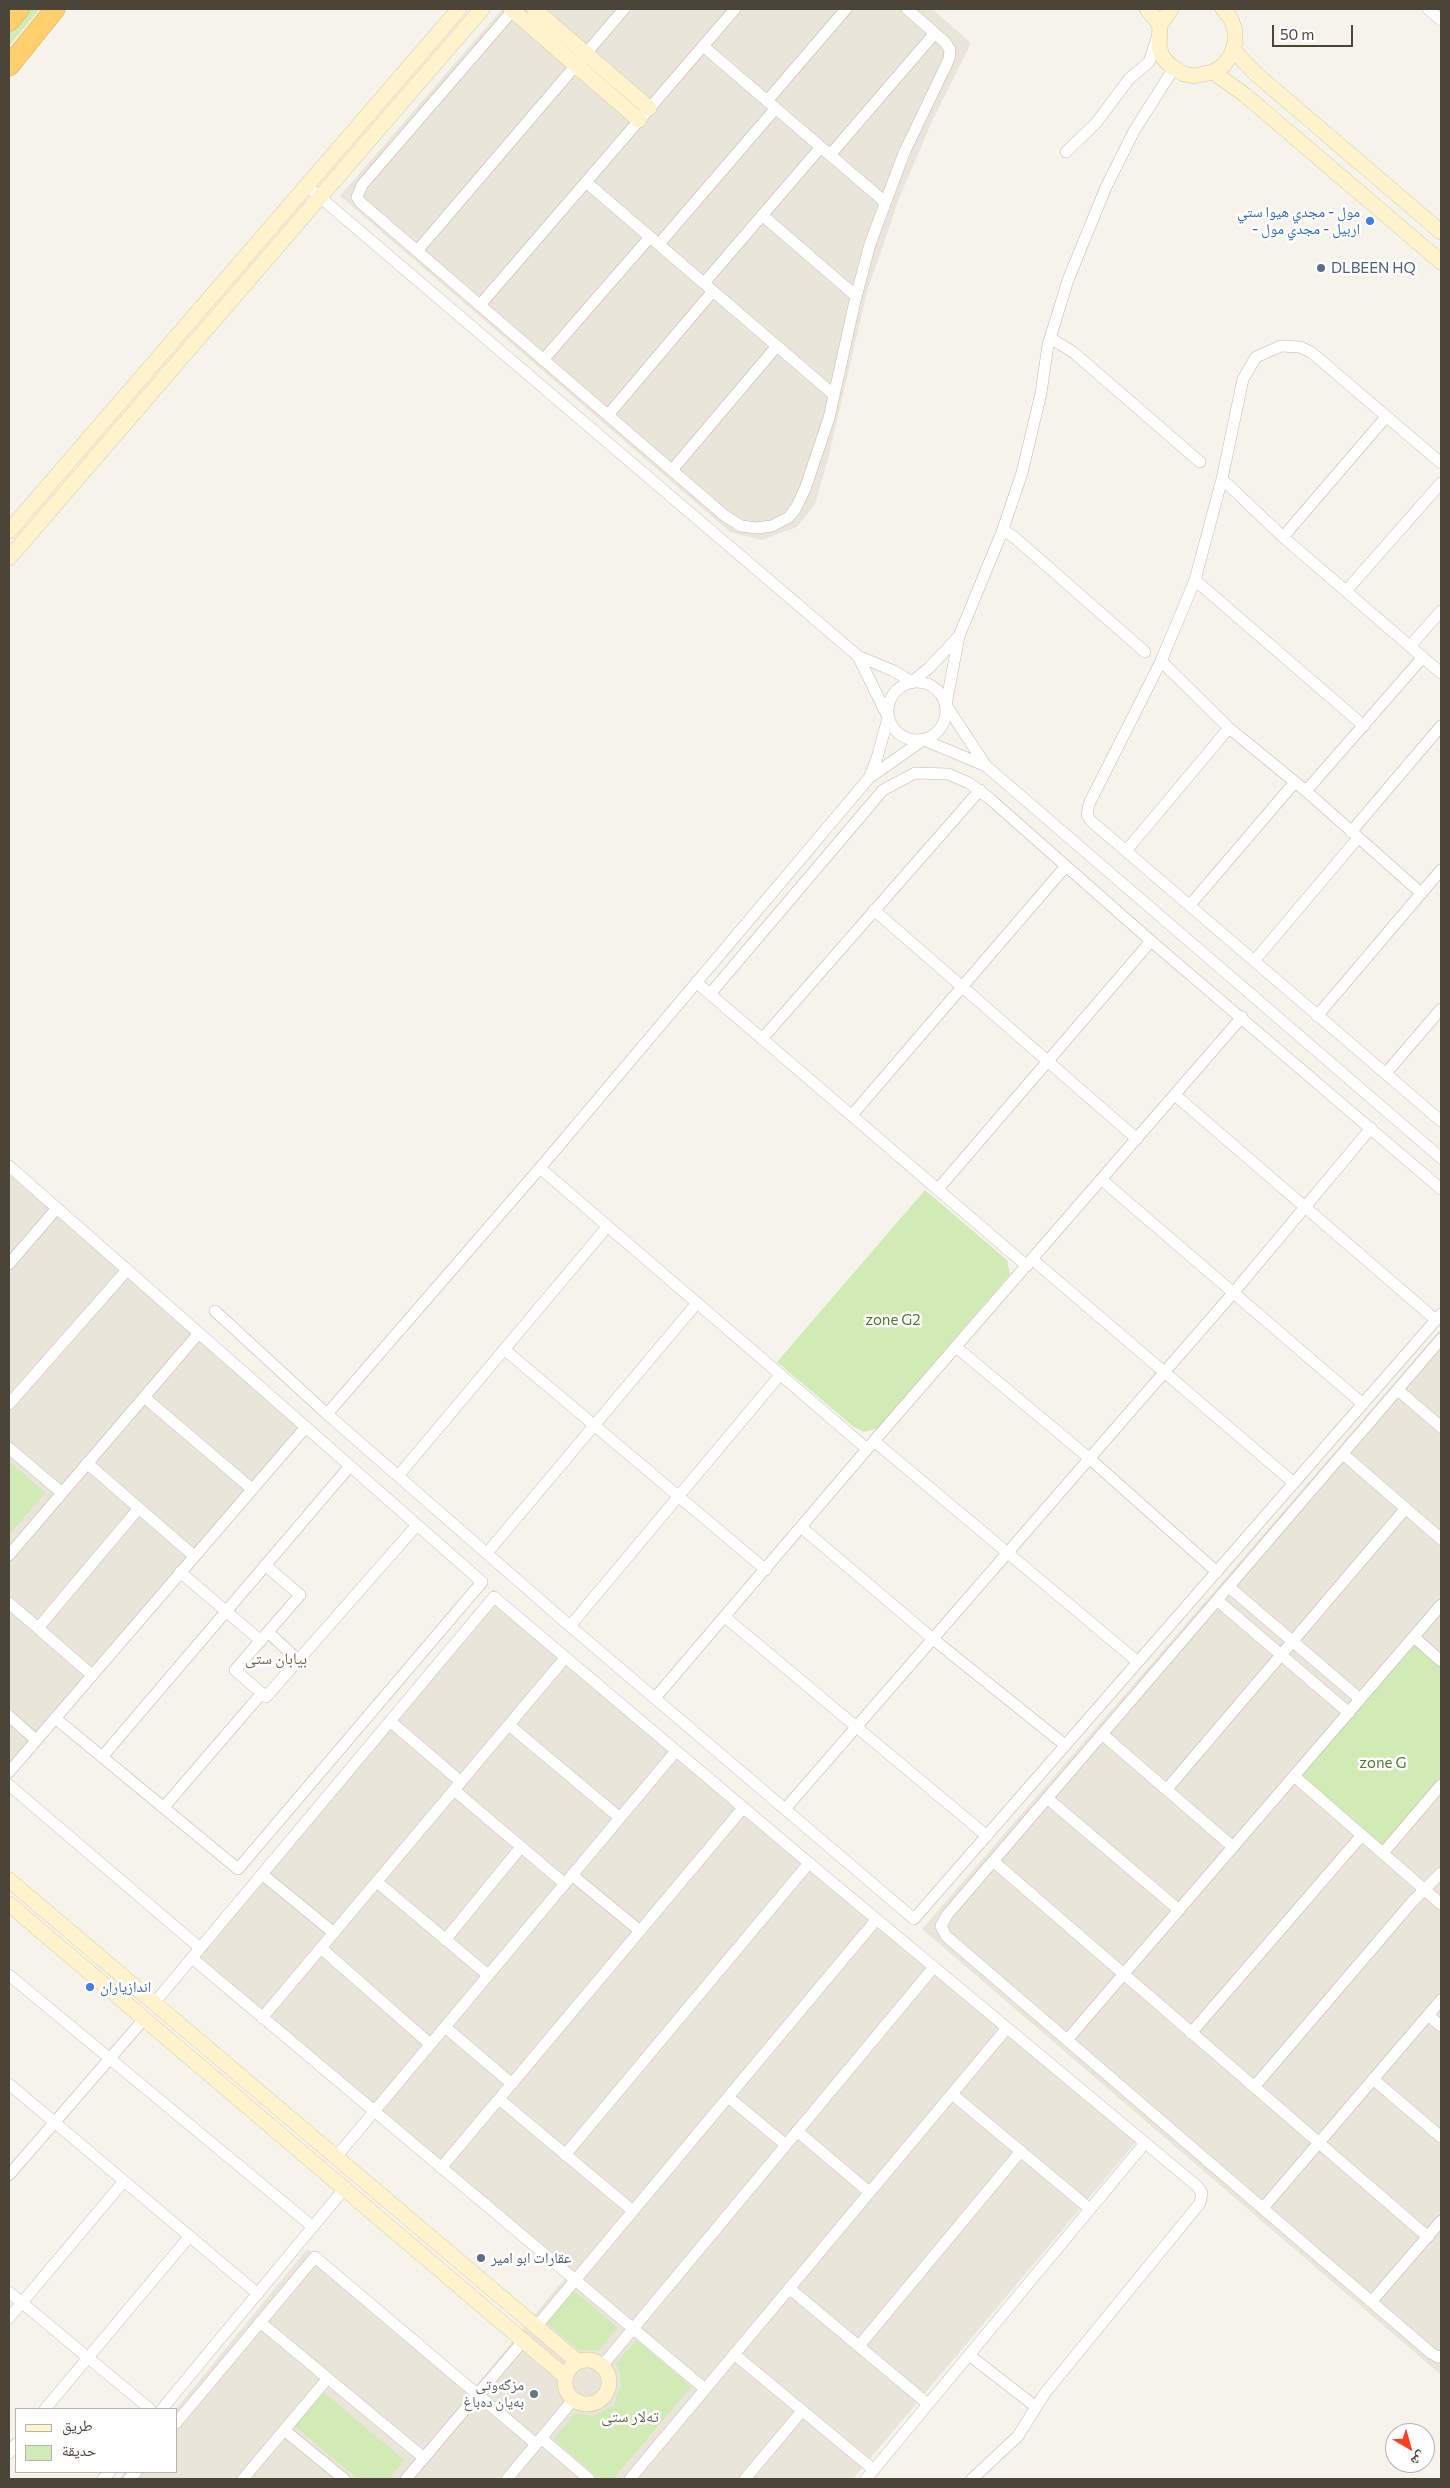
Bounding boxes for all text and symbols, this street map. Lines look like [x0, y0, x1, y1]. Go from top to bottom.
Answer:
scale bar [1275, 15, 1356, 47]
text: 50 m [1280, 25, 1314, 43]
place label: مول - مجدي هيوا ستي - اربيل - مجدي مول [1237, 203, 1360, 238]
marker: مول - مجدي هيوا ستي - اربيل - مجدي مول [1364, 215, 1376, 227]
place label: DLBEEN HQ [1331, 259, 1416, 277]
marker: DLBEEN HQ [1315, 262, 1327, 274]
park label: zone G2 [865, 1311, 921, 1329]
district label: بیابان ستی [245, 1649, 307, 1669]
park label: zone G [1360, 1754, 1406, 1772]
place label: اندازياران [100, 1978, 151, 1996]
marker: اندازياران [84, 1981, 96, 1993]
place label: عقارات ابو امير [491, 2249, 571, 2267]
marker: عقارات ابو امير [475, 2252, 487, 2264]
place label: مزگەوتی بەیان دەباغ [463, 2376, 524, 2411]
marker: مزگەوتی بەیان دەباغ [528, 2388, 540, 2400]
district label: ته‌لار ستی [601, 2407, 659, 2427]
legend [15, 2408, 178, 2473]
text: طريق [62, 2416, 93, 2434]
north arrow [1385, 2423, 1435, 2473]
text: حديقة [62, 2441, 96, 2459]
text: ش [1408, 2448, 1430, 2471]

